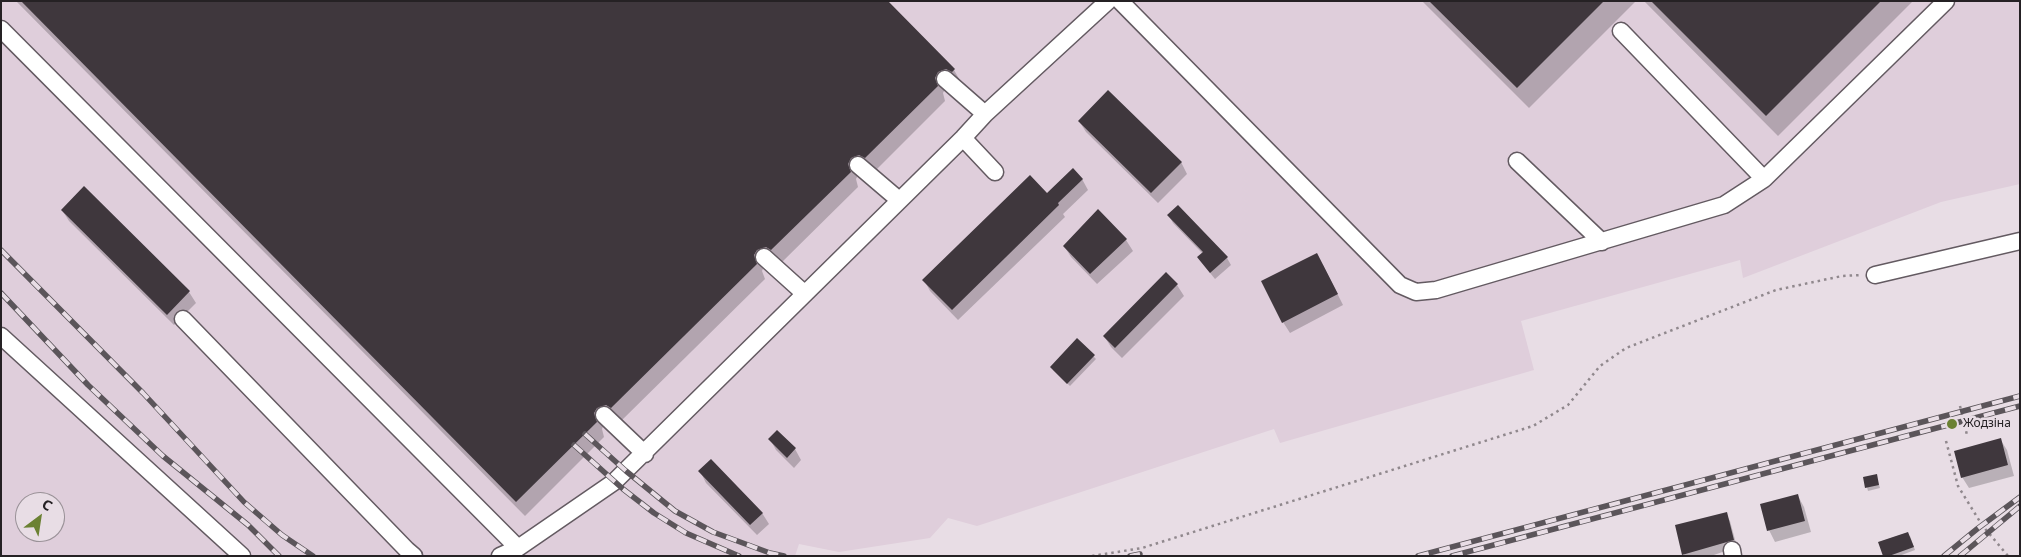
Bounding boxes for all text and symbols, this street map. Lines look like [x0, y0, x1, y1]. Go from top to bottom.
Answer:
marker: Жодзіна [1945, 417, 1959, 431]
place label: Жодзіна [1963, 417, 2011, 431]
north arrow [15, 492, 65, 542]
text: С [39, 494, 56, 515]

